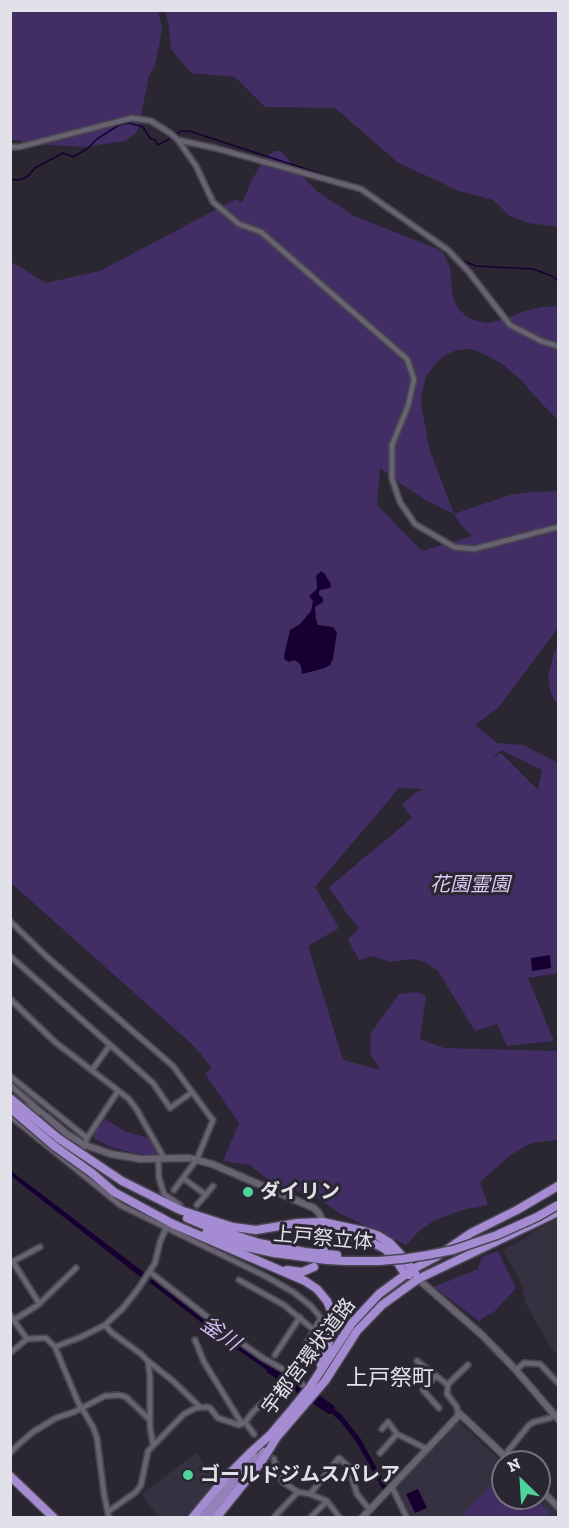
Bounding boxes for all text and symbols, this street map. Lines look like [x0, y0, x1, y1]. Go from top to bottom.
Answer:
park label: 花園霊園 [430, 873, 510, 897]
place label: ダイリン [260, 1180, 340, 1204]
marker: ダイリン [241, 1185, 255, 1199]
street label: 上戸祭立体 [272, 1223, 374, 1255]
street label: 宇都宮環状道路 [257, 1294, 361, 1420]
water label: 釜川 [196, 1312, 244, 1356]
district label: 上戸祭町 [346, 1366, 434, 1392]
north arrow [491, 1450, 551, 1510]
text: N [504, 1454, 524, 1476]
place label: ゴールドジムスパレア [200, 1463, 400, 1487]
marker: ゴールドジムスパレア [181, 1468, 195, 1482]

